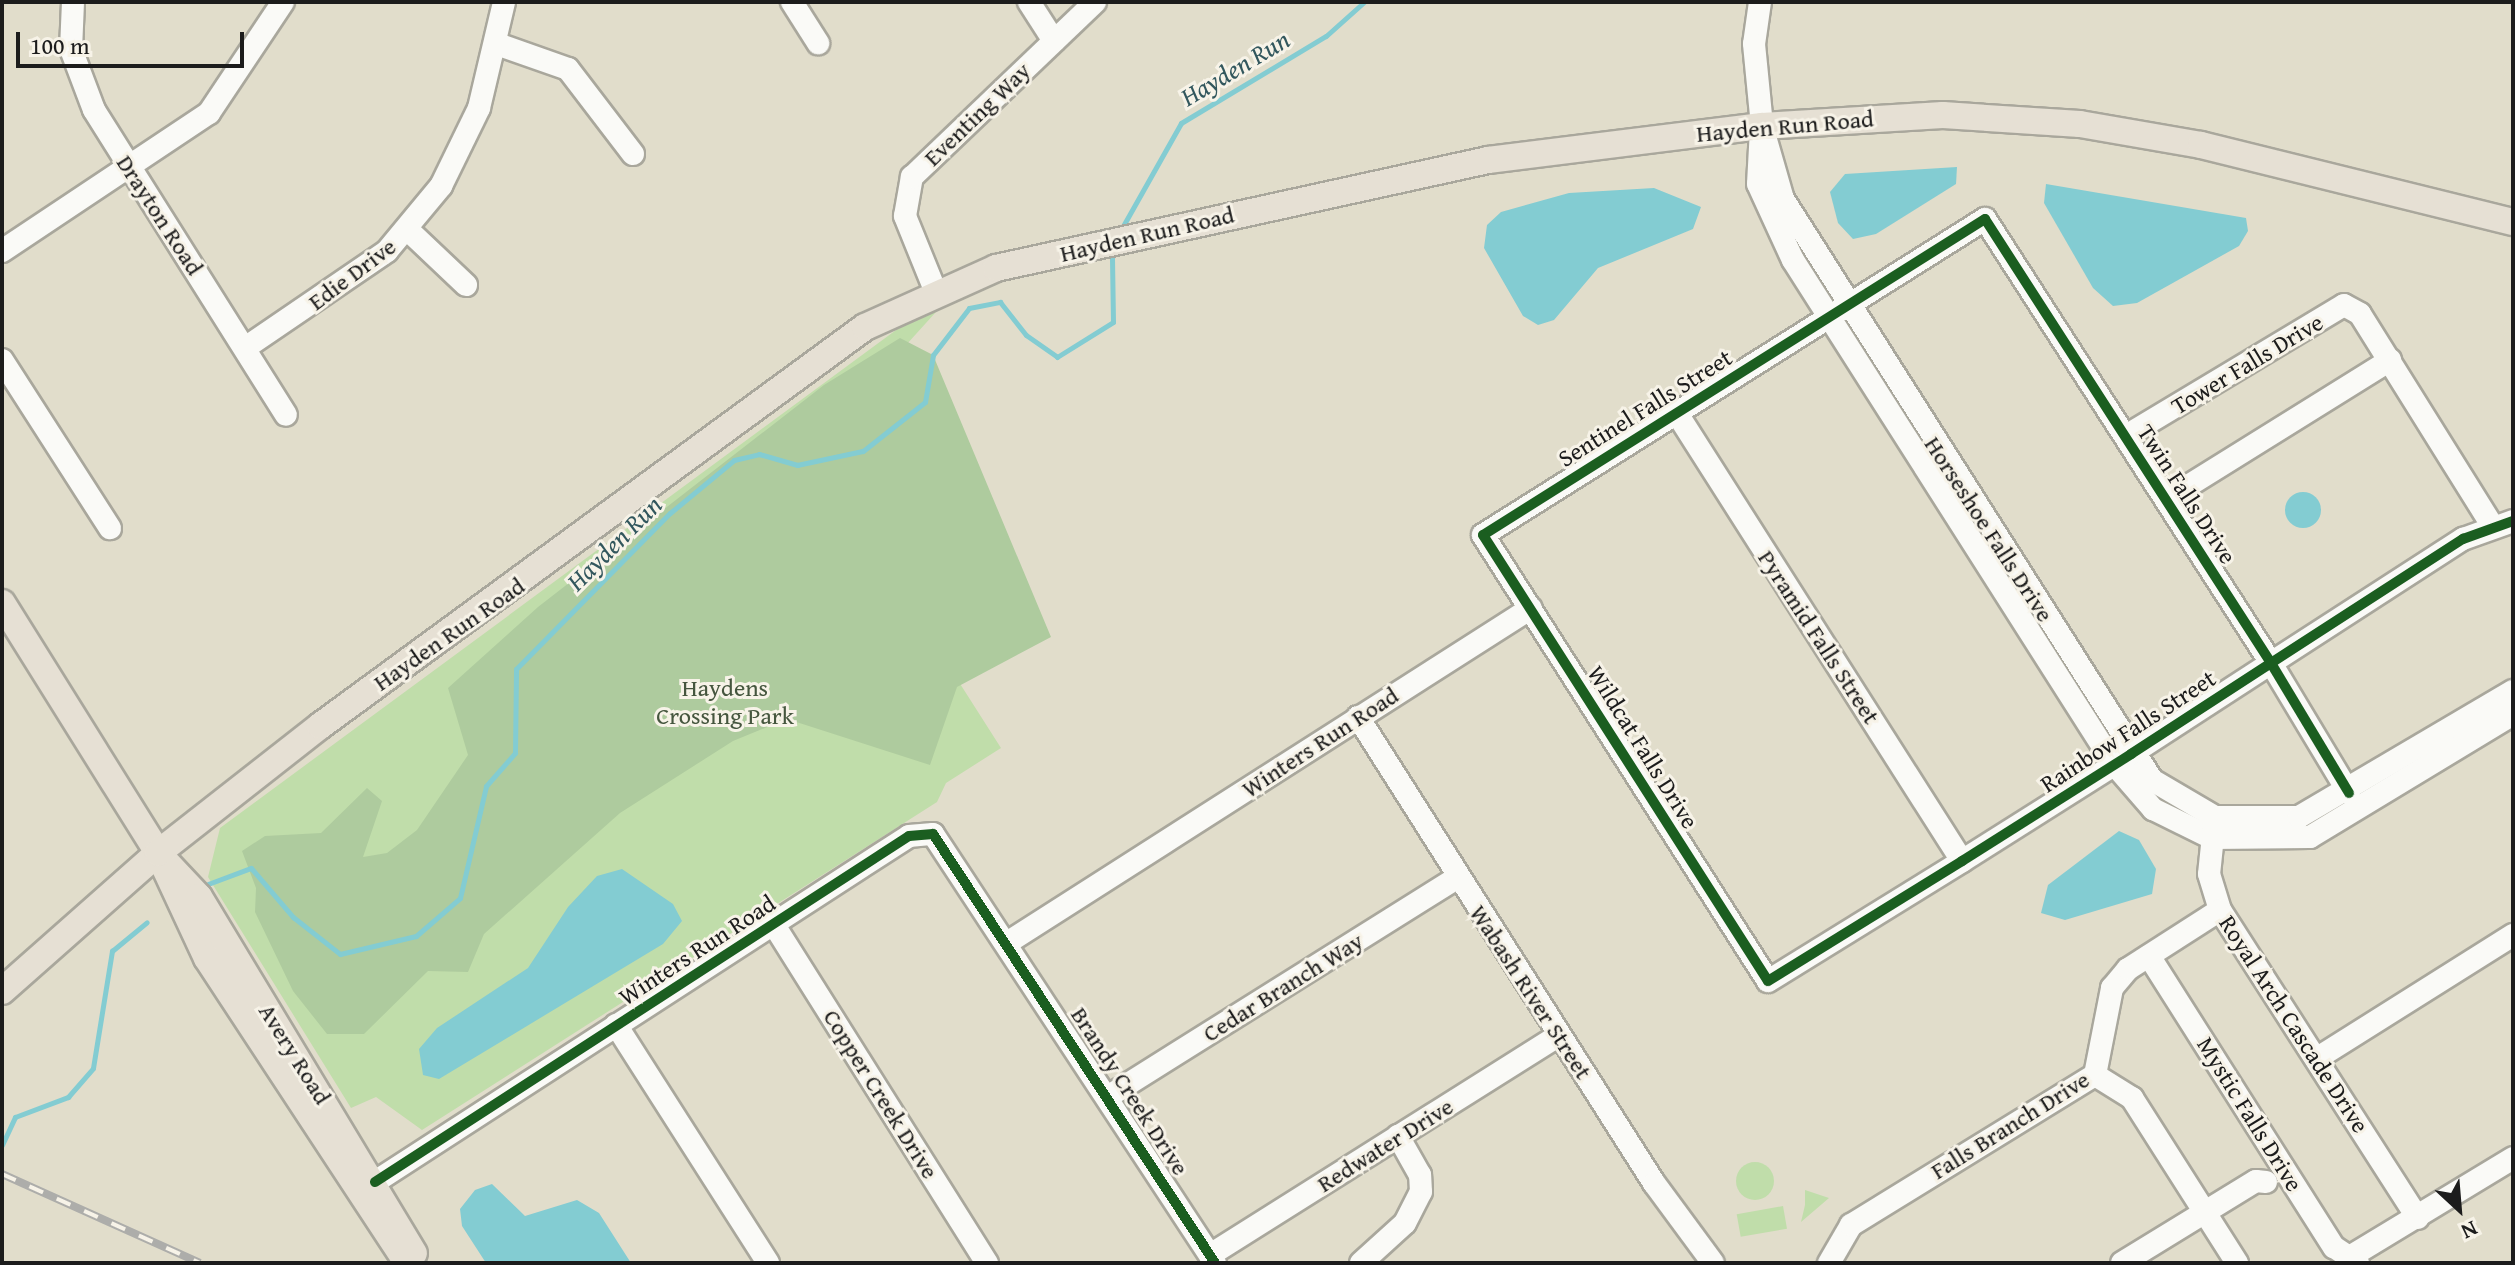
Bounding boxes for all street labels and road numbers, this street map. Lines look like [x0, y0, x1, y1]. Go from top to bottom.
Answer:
street label: Eventing Way [918, 56, 1036, 172]
street label: Hayden Run Road [1695, 104, 1875, 148]
street label: Drayton Road [111, 150, 209, 280]
street label: Hayden Run Road [1057, 200, 1237, 268]
street label: Edie Drive [303, 232, 401, 316]
street label: Tower Falls Drive [2166, 307, 2328, 421]
street label: Sentinel Falls Street [1553, 343, 1737, 473]
street label: Twin Falls Drive [2131, 419, 2243, 569]
street label: Horseshoe Falls Drive [1918, 431, 2060, 627]
street label: Pyramid Falls Street [1752, 545, 1886, 729]
street label: Hayden Run Road [368, 571, 530, 697]
street label: Wildcat Falls Drive [1581, 660, 1705, 834]
street label: Rainbow Falls Street [2035, 664, 2221, 798]
street label: Winters Run Road [1236, 681, 1404, 803]
street label: Winters Run Road [613, 889, 781, 1011]
street label: Wabash River Street [1464, 899, 1598, 1085]
street label: Royal Arch Cascade Drive [2213, 910, 2375, 1138]
street label: Cedar Branch Way [1198, 926, 1368, 1048]
street label: Avery Road [253, 998, 337, 1110]
street label: Brandy Creek Drive [1065, 1002, 1195, 1180]
street label: Copper Creek Drive [817, 1004, 945, 1184]
street label: Mystic Falls Drive [2191, 1032, 2309, 1196]
street label: Falls Branch Drive [1925, 1065, 2095, 1185]
street label: Redwater Drive [1312, 1092, 1458, 1198]

